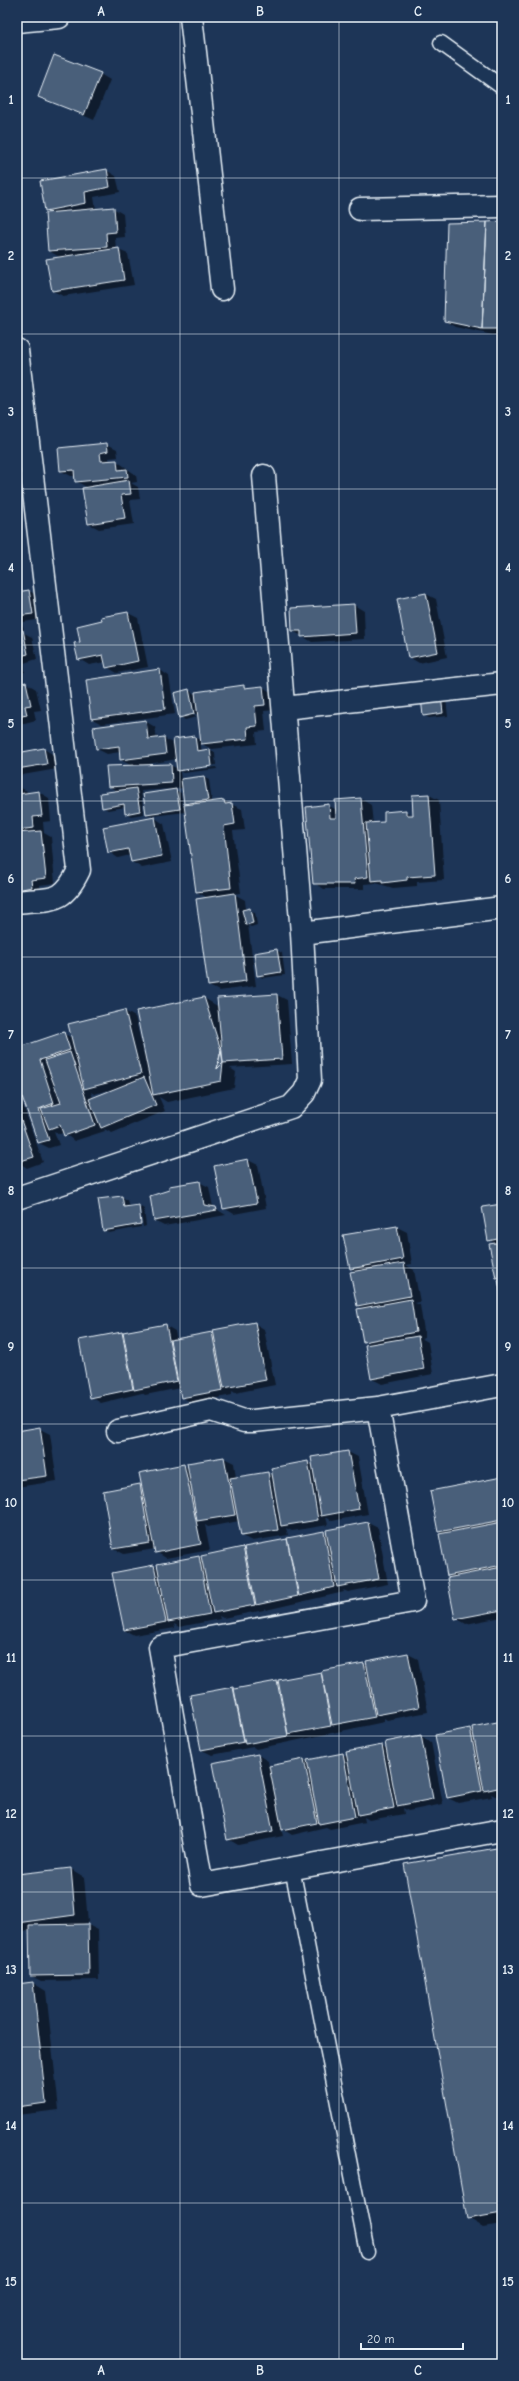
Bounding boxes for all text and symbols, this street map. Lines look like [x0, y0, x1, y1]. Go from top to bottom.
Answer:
text: A [97, 4, 105, 19]
text: B [256, 4, 264, 19]
text: C [414, 4, 422, 19]
text: 1 [8, 92, 14, 107]
text: 1 [505, 92, 511, 107]
text: 2 [8, 248, 14, 263]
text: 2 [505, 248, 511, 263]
text: 3 [8, 404, 14, 419]
text: 3 [505, 404, 511, 419]
text: 4 [8, 560, 14, 575]
text: 4 [505, 560, 511, 575]
text: 5 [8, 716, 15, 731]
text: 5 [505, 716, 512, 731]
text: 6 [8, 871, 15, 886]
text: 6 [505, 871, 512, 886]
text: 7 [8, 1027, 14, 1042]
text: 7 [505, 1027, 511, 1042]
text: 8 [8, 1183, 14, 1198]
text: 8 [505, 1183, 511, 1198]
text: 9 [8, 1339, 15, 1354]
text: 9 [505, 1339, 512, 1354]
text: 10 [5, 1495, 17, 1510]
text: 10 [502, 1495, 514, 1510]
text: 11 [6, 1650, 16, 1665]
text: 11 [503, 1650, 513, 1665]
text: 12 [5, 1806, 17, 1821]
text: 12 [502, 1806, 514, 1821]
text: 13 [5, 1962, 17, 1977]
text: 13 [502, 1962, 514, 1977]
text: 14 [5, 2118, 17, 2133]
text: 14 [502, 2118, 514, 2133]
text: 15 [5, 2274, 17, 2289]
text: 15 [502, 2274, 514, 2289]
scale bar [361, 2325, 463, 2351]
text: 20 m [367, 2332, 395, 2346]
text: A [97, 2363, 105, 2378]
text: B [256, 2363, 264, 2378]
text: C [414, 2363, 422, 2378]

